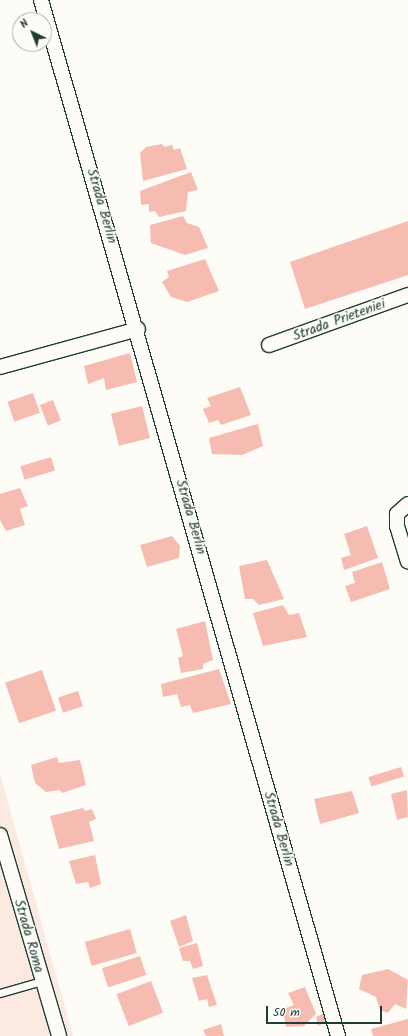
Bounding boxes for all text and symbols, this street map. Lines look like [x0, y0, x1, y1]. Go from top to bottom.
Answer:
north arrow [12, 12, 52, 52]
text: N [16, 15, 33, 33]
street label: Strada Berlin [83, 167, 121, 245]
street label: Strada Prieteniei [290, 295, 388, 345]
street label: Strada Berlin [172, 478, 210, 556]
street label: Strada Berlin [260, 790, 298, 868]
street label: Strada Roma [11, 897, 47, 975]
scale bar [268, 998, 384, 1024]
text: 50 m [273, 1003, 300, 1022]

